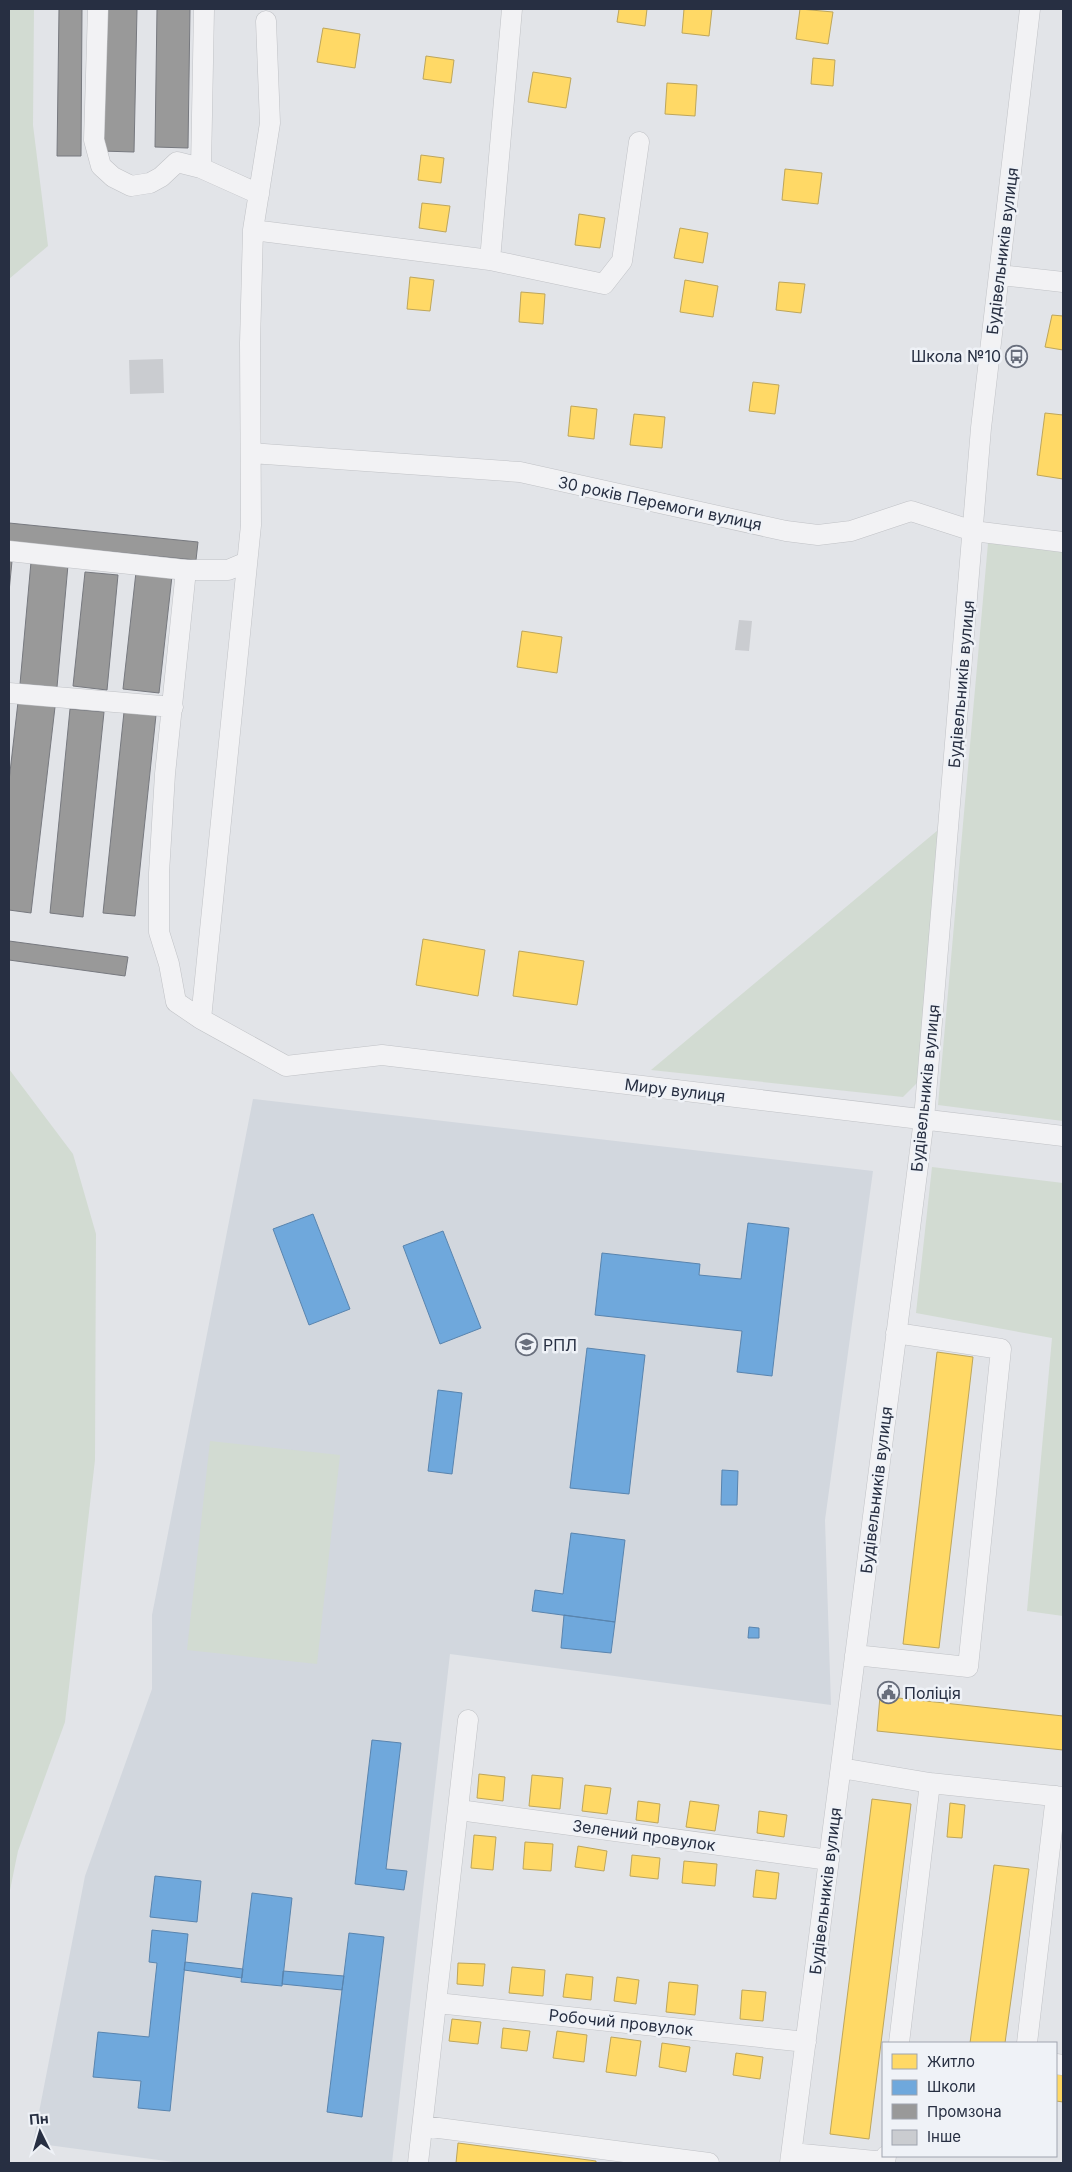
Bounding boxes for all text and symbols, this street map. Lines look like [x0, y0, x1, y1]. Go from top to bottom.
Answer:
street label: Будівельників вулиця [982, 166, 1022, 336]
bus stop icon: Школа №10 [1005, 344, 1029, 368]
place label: Школа №10 [911, 346, 1001, 366]
street label: 30 років Перемоги вулиця [556, 472, 764, 534]
street label: Будівельників вулиця [944, 599, 978, 769]
street label: Будівельників вулиця [906, 1003, 944, 1173]
street label: Миру вулиця [624, 1074, 726, 1106]
school or university icon: РПЛ [515, 1333, 539, 1357]
place label: РПЛ [543, 1335, 577, 1355]
street label: Будівельників вулиця [856, 1405, 896, 1575]
public building icon: Поліція [876, 1681, 900, 1705]
place label: Поліція [904, 1683, 961, 1703]
street label: Будівельників вулиця [805, 1806, 845, 1976]
street label: Зелений провулок [571, 1815, 717, 1855]
street label: Робочий провулок [548, 2004, 695, 2040]
legend [882, 2042, 1057, 2157]
text: Житло [927, 2052, 975, 2071]
text: Школи [927, 2077, 976, 2096]
text: Промзона [927, 2102, 1002, 2121]
north arrow [15, 2107, 65, 2157]
text: Пн [29, 2109, 49, 2128]
text: Інше [927, 2127, 961, 2146]

